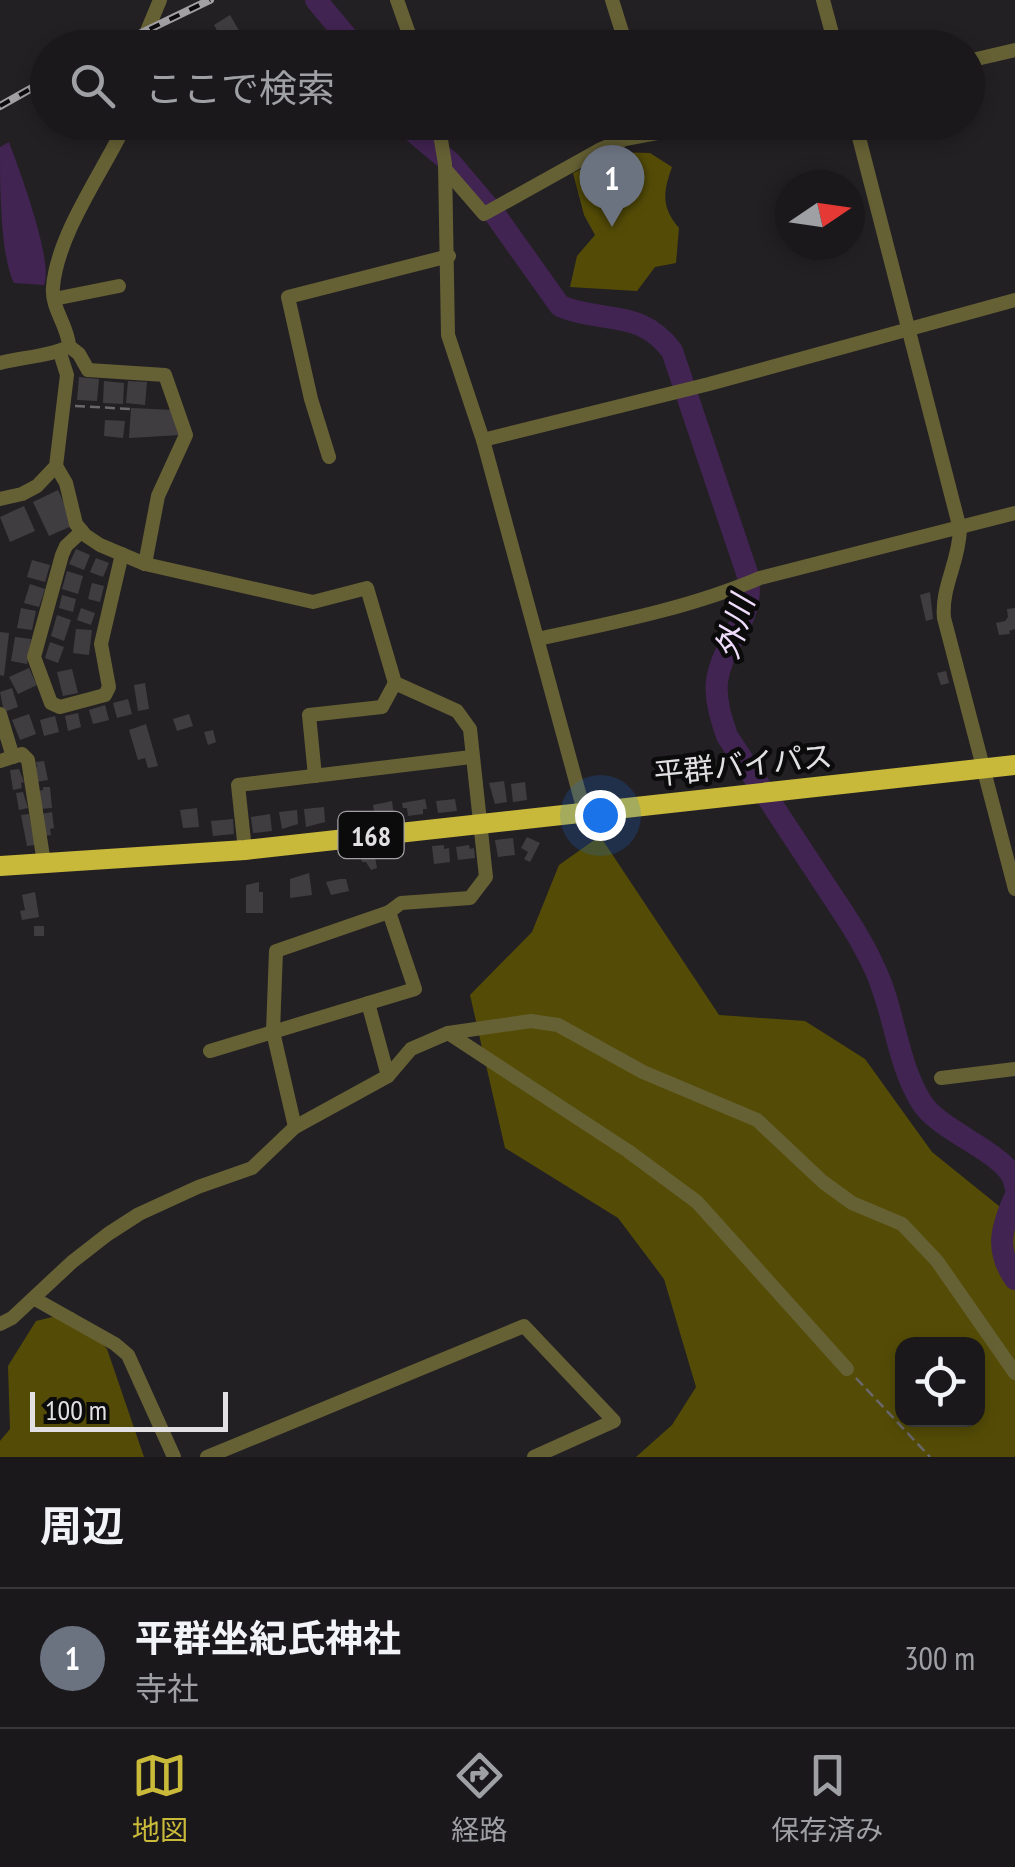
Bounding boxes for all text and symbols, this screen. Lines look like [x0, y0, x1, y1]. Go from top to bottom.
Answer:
search box [30, 30, 985, 140]
icon: search [65, 58, 120, 113]
text: ここで検索 [145, 63, 335, 112]
pin: 1 [580, 144, 644, 227]
north arrow [775, 170, 865, 260]
water label: 外川 [705, 588, 764, 664]
street label: 平群バイパス [652, 735, 834, 793]
your location [575, 790, 626, 841]
road number: 168 [338, 812, 404, 858]
map controls [895, 1337, 985, 1427]
button: locate [895, 1337, 985, 1427]
scale bar [30, 1387, 228, 1432]
text: 100 m [45, 1391, 107, 1428]
text: 周辺 [40, 1498, 124, 1553]
text: 平群坐紀氏神社 [135, 1613, 401, 1662]
text: 1 [65, 1637, 80, 1679]
text: 300 m [904, 1637, 975, 1679]
text: 寺社 [135, 1667, 199, 1709]
tab: 地図 [132, 1748, 188, 1848]
tab: 経路 [451, 1748, 507, 1848]
tab: 保存済み [771, 1748, 883, 1848]

